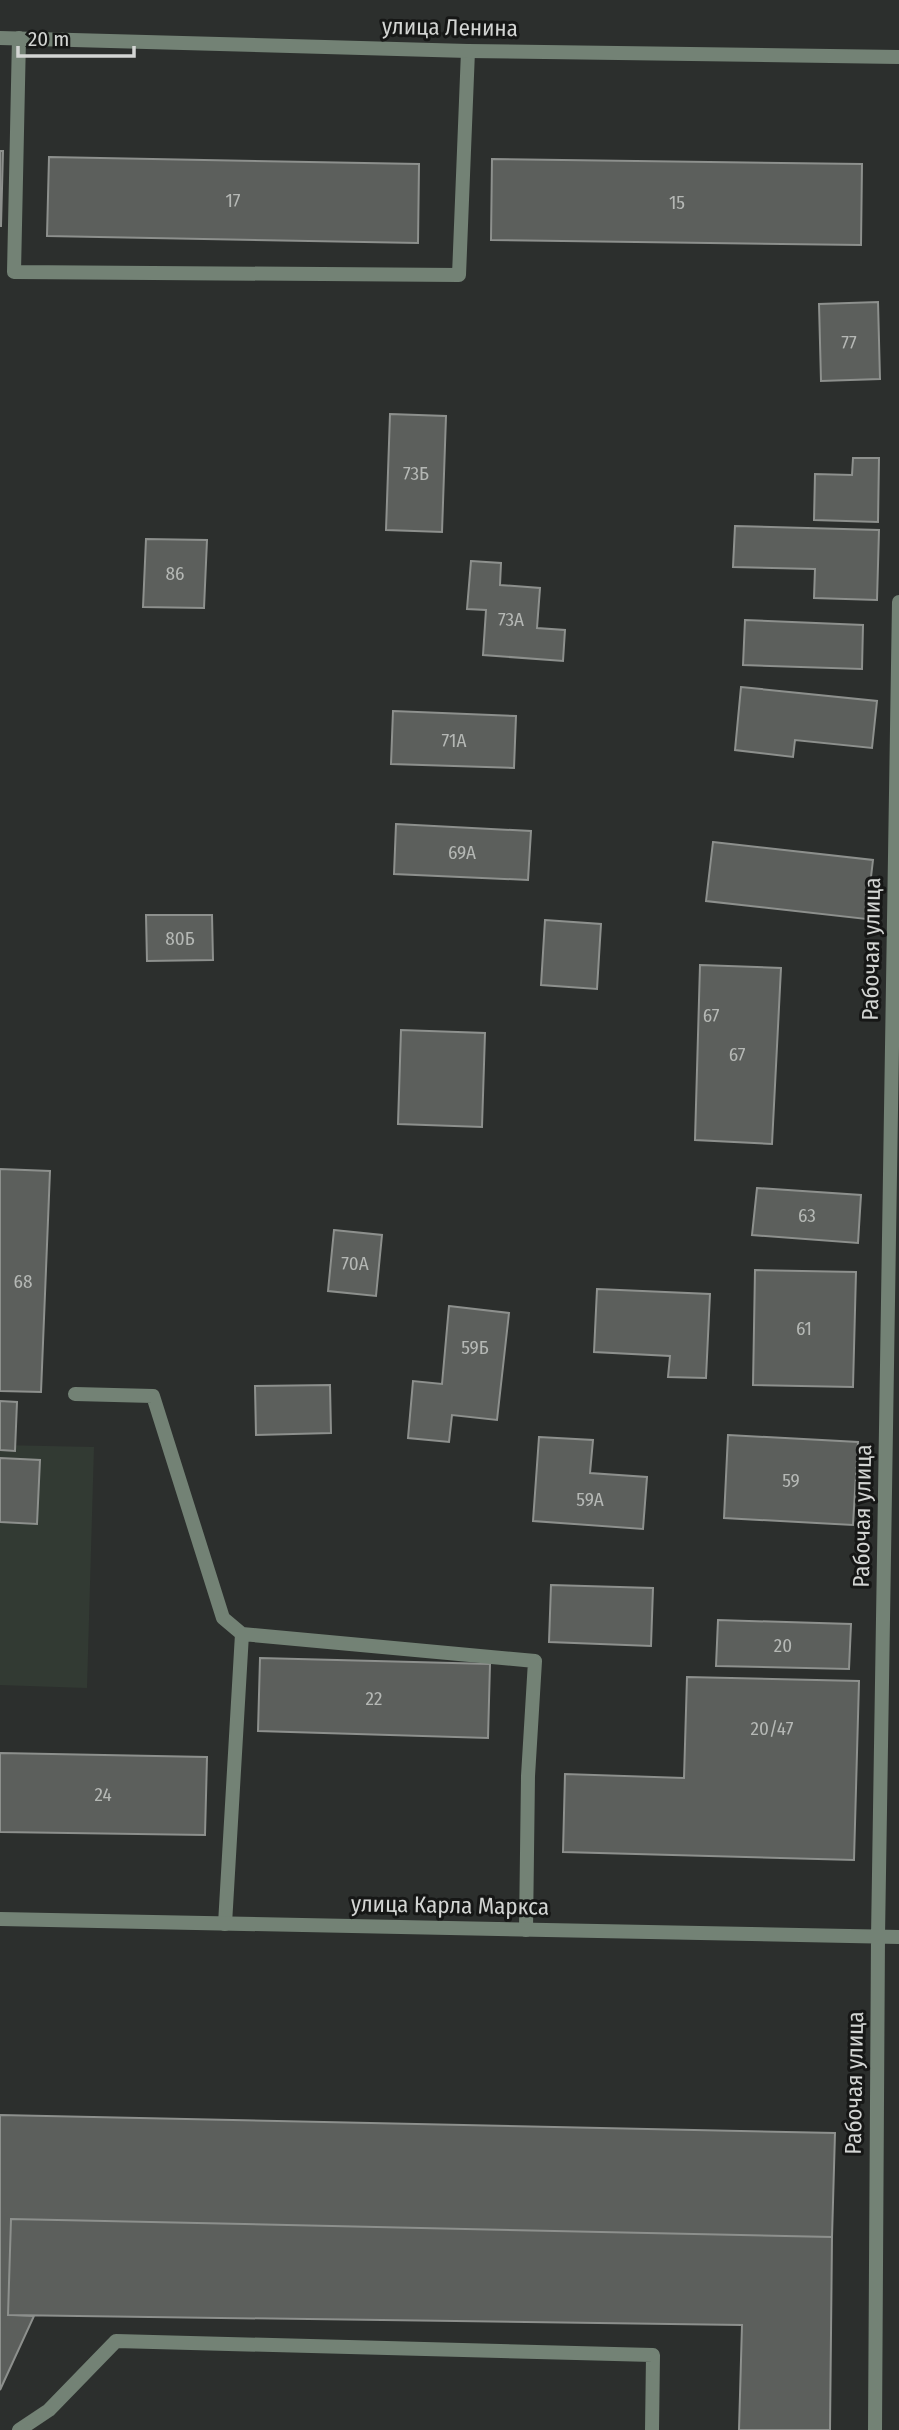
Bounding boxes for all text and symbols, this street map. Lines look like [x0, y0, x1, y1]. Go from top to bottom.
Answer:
street label: улица Ленина [382, 12, 518, 42]
scale bar [18, 14, 133, 58]
text: 20 m [28, 26, 69, 52]
house number: 17 [225, 189, 241, 212]
house number: 15 [669, 191, 685, 214]
house number: 77 [841, 331, 857, 354]
house number: 73Б [403, 462, 429, 485]
house number: 86 [166, 562, 184, 585]
house number: 73А [498, 608, 524, 631]
house number: 71А [442, 729, 466, 752]
house number: 69А [448, 841, 476, 864]
street label: Рабочая улица [856, 877, 886, 1021]
house number: 80Б [165, 927, 195, 950]
house number: 67 [703, 1004, 720, 1027]
house number: 67 [729, 1043, 746, 1066]
house number: 63 [798, 1204, 816, 1227]
house number: 70А [341, 1252, 369, 1275]
house number: 68 [14, 1270, 32, 1293]
house number: 61 [796, 1317, 812, 1340]
house number: 59Б [461, 1336, 489, 1359]
street label: Рабочая улица [847, 1444, 877, 1588]
house number: 59 [782, 1469, 800, 1492]
house number: 59А [576, 1488, 604, 1511]
house number: 20 [774, 1634, 792, 1657]
house number: 22 [366, 1687, 382, 1710]
house number: 20/47 [751, 1717, 794, 1740]
house number: 24 [94, 1783, 112, 1806]
street label: улица Карла Маркса [351, 1889, 549, 1921]
street label: Рабочая улица [839, 2011, 869, 2155]

